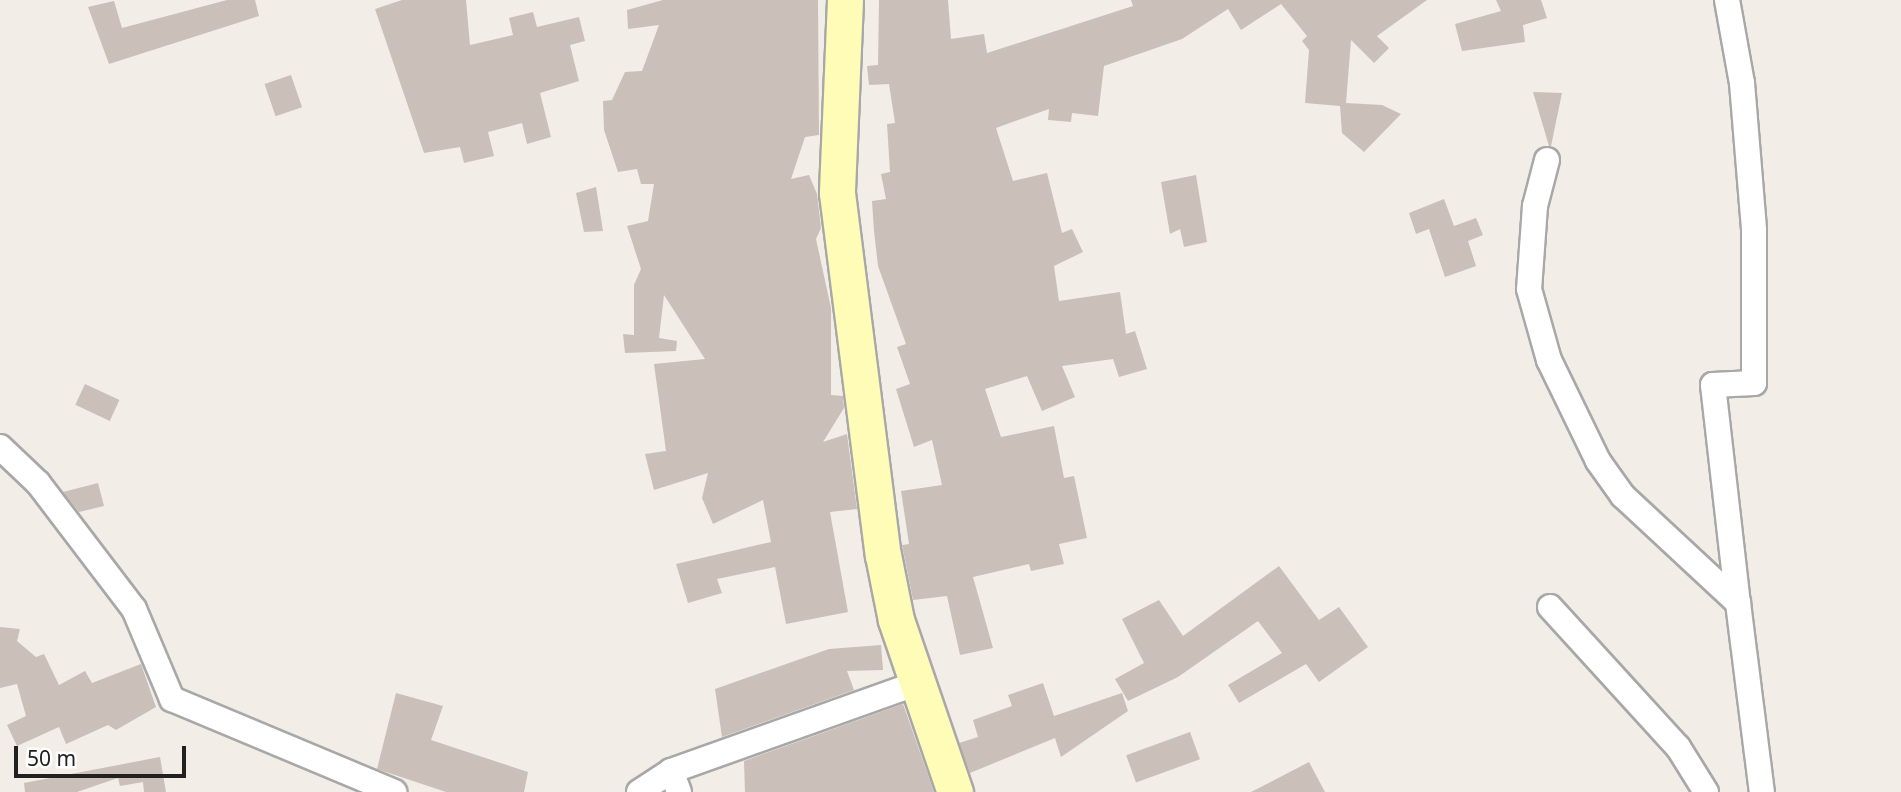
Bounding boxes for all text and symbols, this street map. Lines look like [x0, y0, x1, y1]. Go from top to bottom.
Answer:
scale bar [18, 732, 189, 776]
text: 50 m [27, 744, 76, 772]

